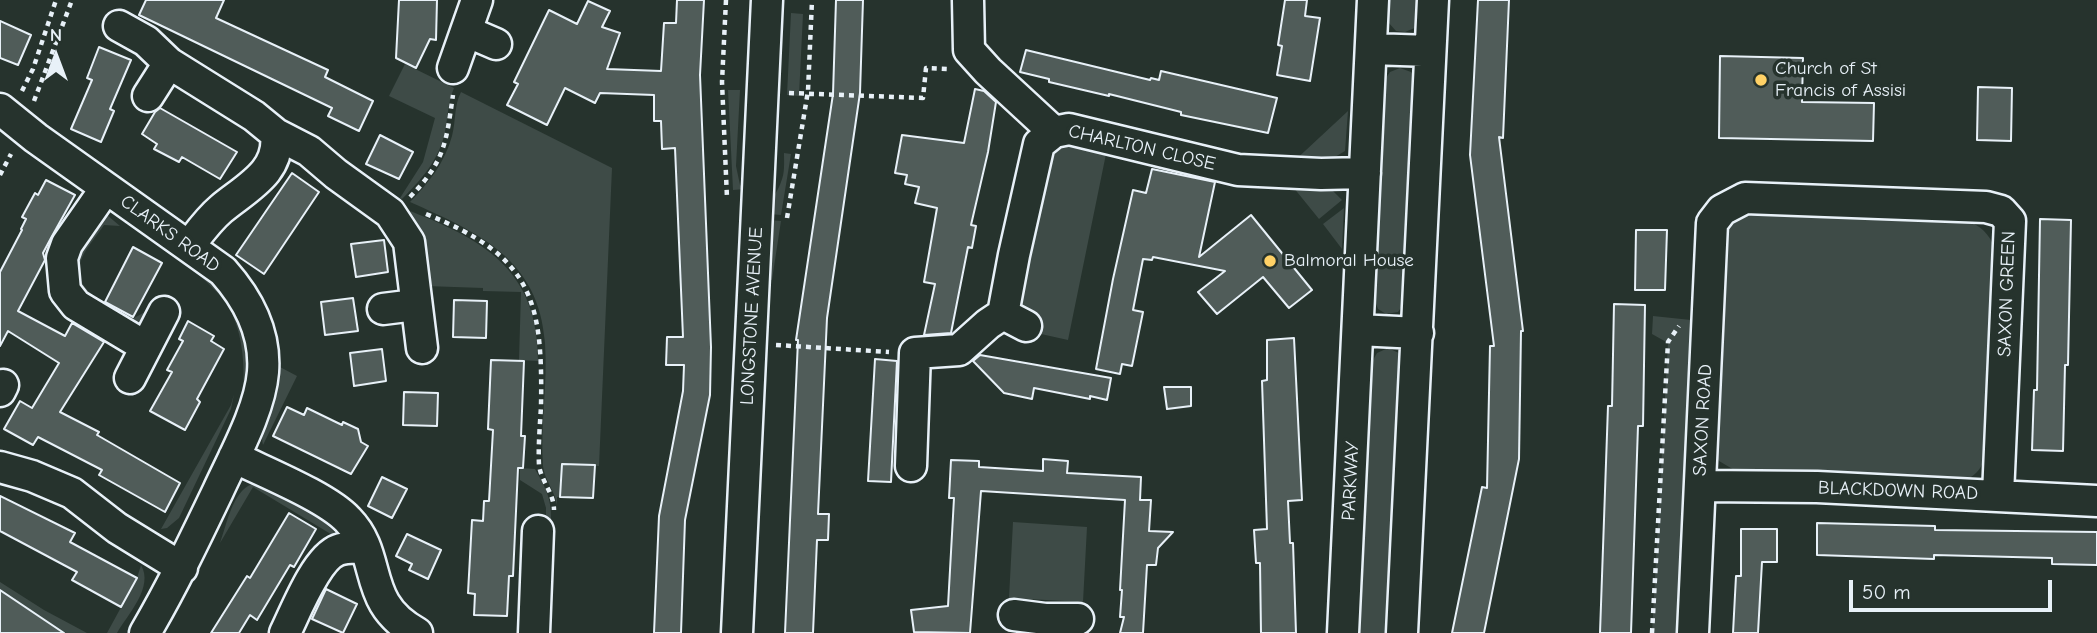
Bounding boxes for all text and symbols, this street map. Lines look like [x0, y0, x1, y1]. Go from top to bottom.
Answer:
north arrow [21, 21, 91, 91]
text: N [50, 24, 62, 46]
place label: Church of St Francis of Assisi [1775, 58, 1906, 102]
marker: Church of St Francis of Assisi [1753, 72, 1769, 88]
street label: CHARLTON CLOSE [1066, 120, 1218, 176]
street label: CLARKS ROAD [116, 190, 224, 278]
street label: LONGSTONE AVENUE [736, 227, 768, 405]
street label: SAXON GREEN [1993, 231, 2021, 357]
place label: Balmoral House [1284, 250, 1414, 272]
marker: Balmoral House [1262, 253, 1278, 269]
street label: SAXON ROAD [1689, 363, 1717, 477]
street label: PARKWAY [1338, 441, 1364, 521]
street label: BLACKDOWN ROAD [1818, 477, 1978, 505]
scale bar [1852, 566, 2055, 610]
text: 50 m [1862, 580, 1911, 604]

